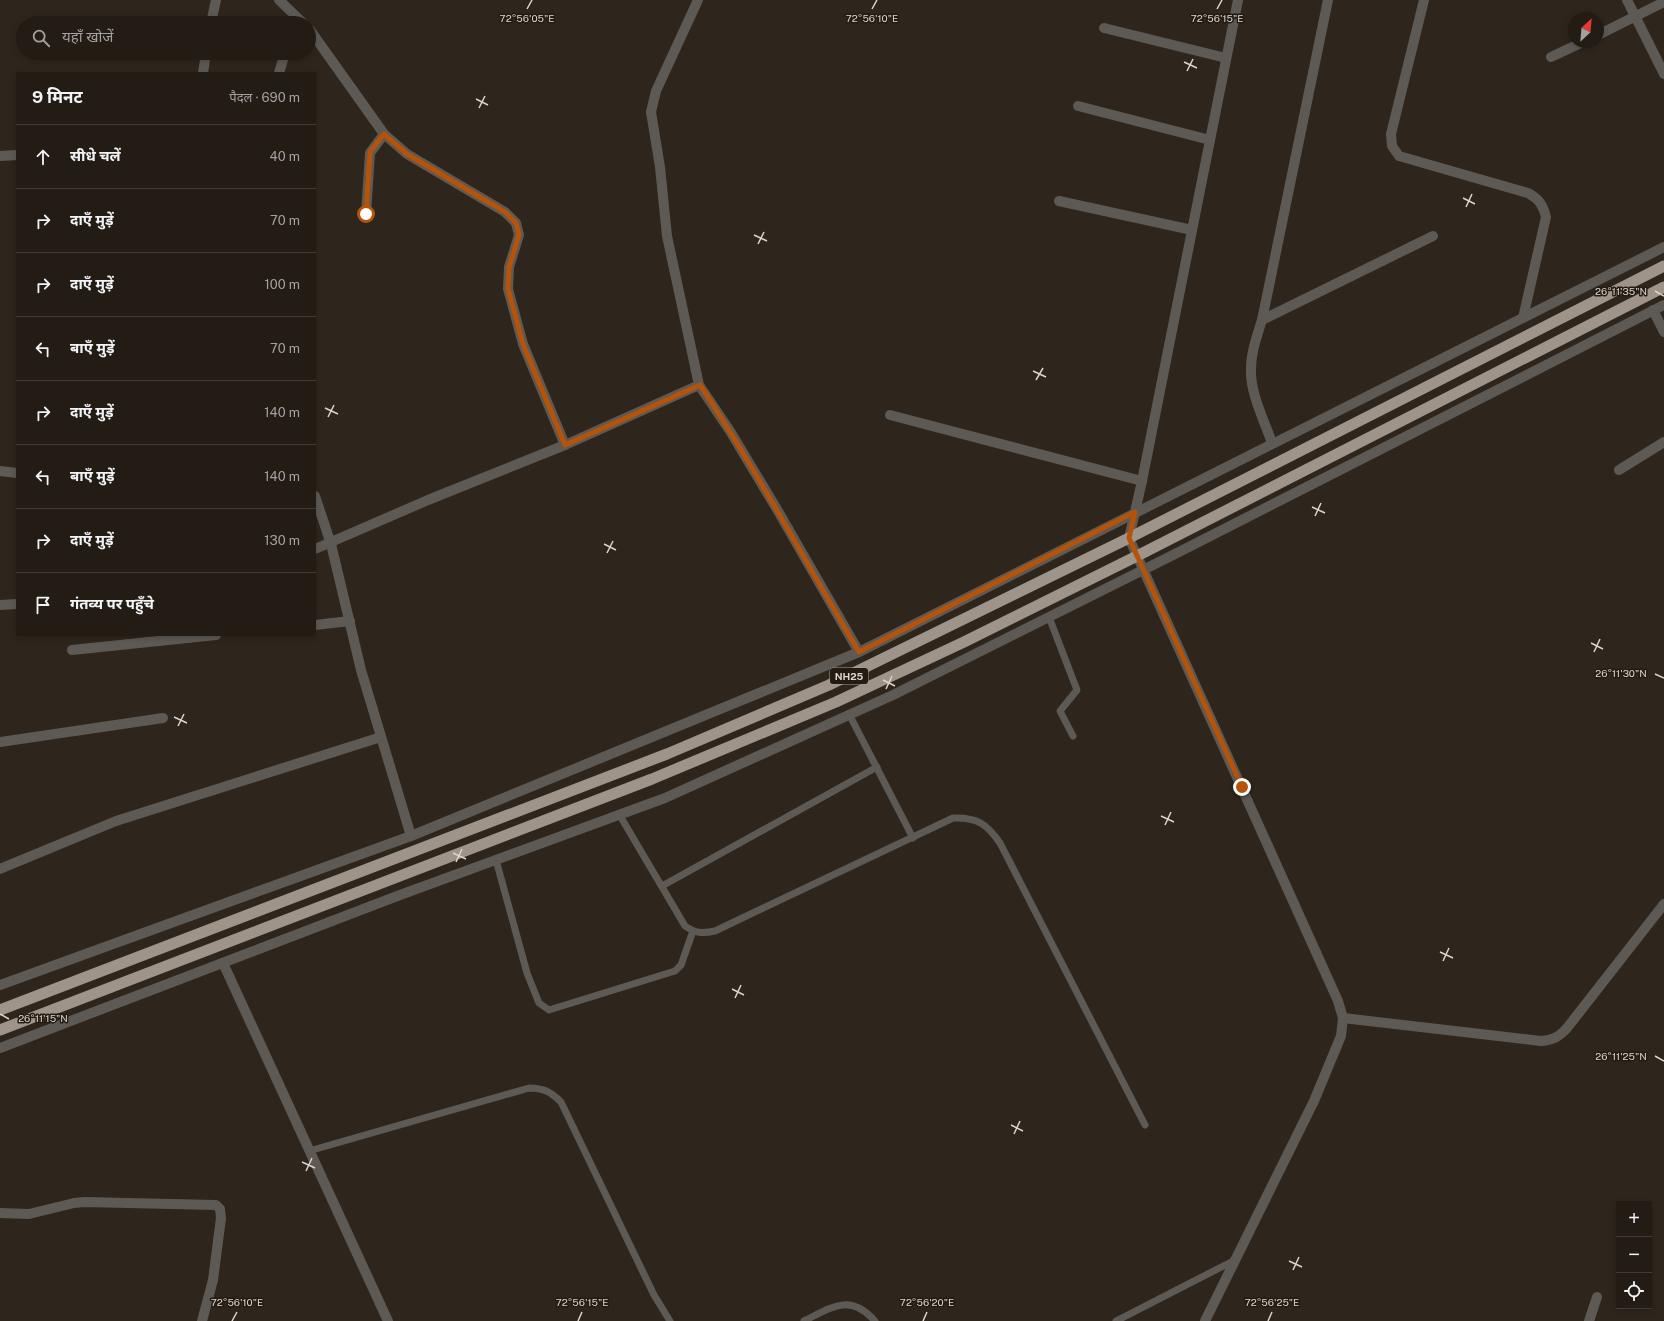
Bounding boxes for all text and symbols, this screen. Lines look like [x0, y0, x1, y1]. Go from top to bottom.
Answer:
text: 72°56'05"E [500, 12, 554, 24]
text: 72°56'10"E [846, 12, 898, 24]
text: 72°56'15"E [1191, 12, 1243, 24]
north arrow [1568, 12, 1604, 48]
search box [16, 16, 316, 60]
icon: search [30, 27, 52, 49]
text: यहाँ खोजें [62, 28, 113, 45]
text: 9 मिनट [32, 87, 83, 107]
text: पैदल · 690 m [229, 90, 300, 105]
icon: ahead [32, 146, 54, 168]
text: सीधे चलें [70, 147, 121, 164]
text: 40 m [269, 149, 300, 164]
route start [357, 205, 375, 223]
icon: right [32, 210, 54, 232]
text: दाएँ मुड़ें [70, 211, 114, 228]
text: 70 m [270, 213, 300, 228]
icon: right [32, 274, 54, 296]
text: दाएँ मुड़ें [70, 275, 114, 292]
text: 100 m [264, 277, 300, 292]
text: 26°11'35"N [1595, 285, 1647, 297]
icon: left [32, 338, 54, 360]
text: बाएँ मुड़ें [70, 339, 115, 356]
text: 70 m [270, 341, 300, 356]
icon: right [32, 402, 54, 424]
text: दाएँ मुड़ें [70, 403, 114, 420]
text: 140 m [264, 405, 300, 420]
icon: left [32, 466, 54, 488]
text: बाएँ मुड़ें [70, 467, 115, 484]
text: 140 m [264, 469, 300, 484]
icon: right [32, 530, 54, 552]
text: दाएँ मुड़ें [70, 531, 114, 548]
text: 130 m [264, 533, 300, 548]
icon: arrive [32, 594, 54, 616]
text: गंतव्य पर पहुँचे [70, 595, 154, 612]
text: 26°11'30"N [1595, 667, 1647, 679]
road number: NH25 [830, 668, 868, 684]
route end [1233, 778, 1251, 796]
text: 26°11'15"N [18, 1012, 68, 1024]
text: 26°11'25"N [1595, 1050, 1647, 1062]
map controls [1616, 1201, 1652, 1309]
button: + [1616, 1201, 1652, 1237]
button: − [1616, 1237, 1652, 1273]
button: locate [1616, 1273, 1652, 1309]
text: 72°56'10"E [211, 1296, 263, 1308]
text: 72°56'15"E [556, 1296, 608, 1308]
text: 72°56'20"E [900, 1296, 954, 1308]
text: 72°56'25"E [1245, 1296, 1299, 1308]

